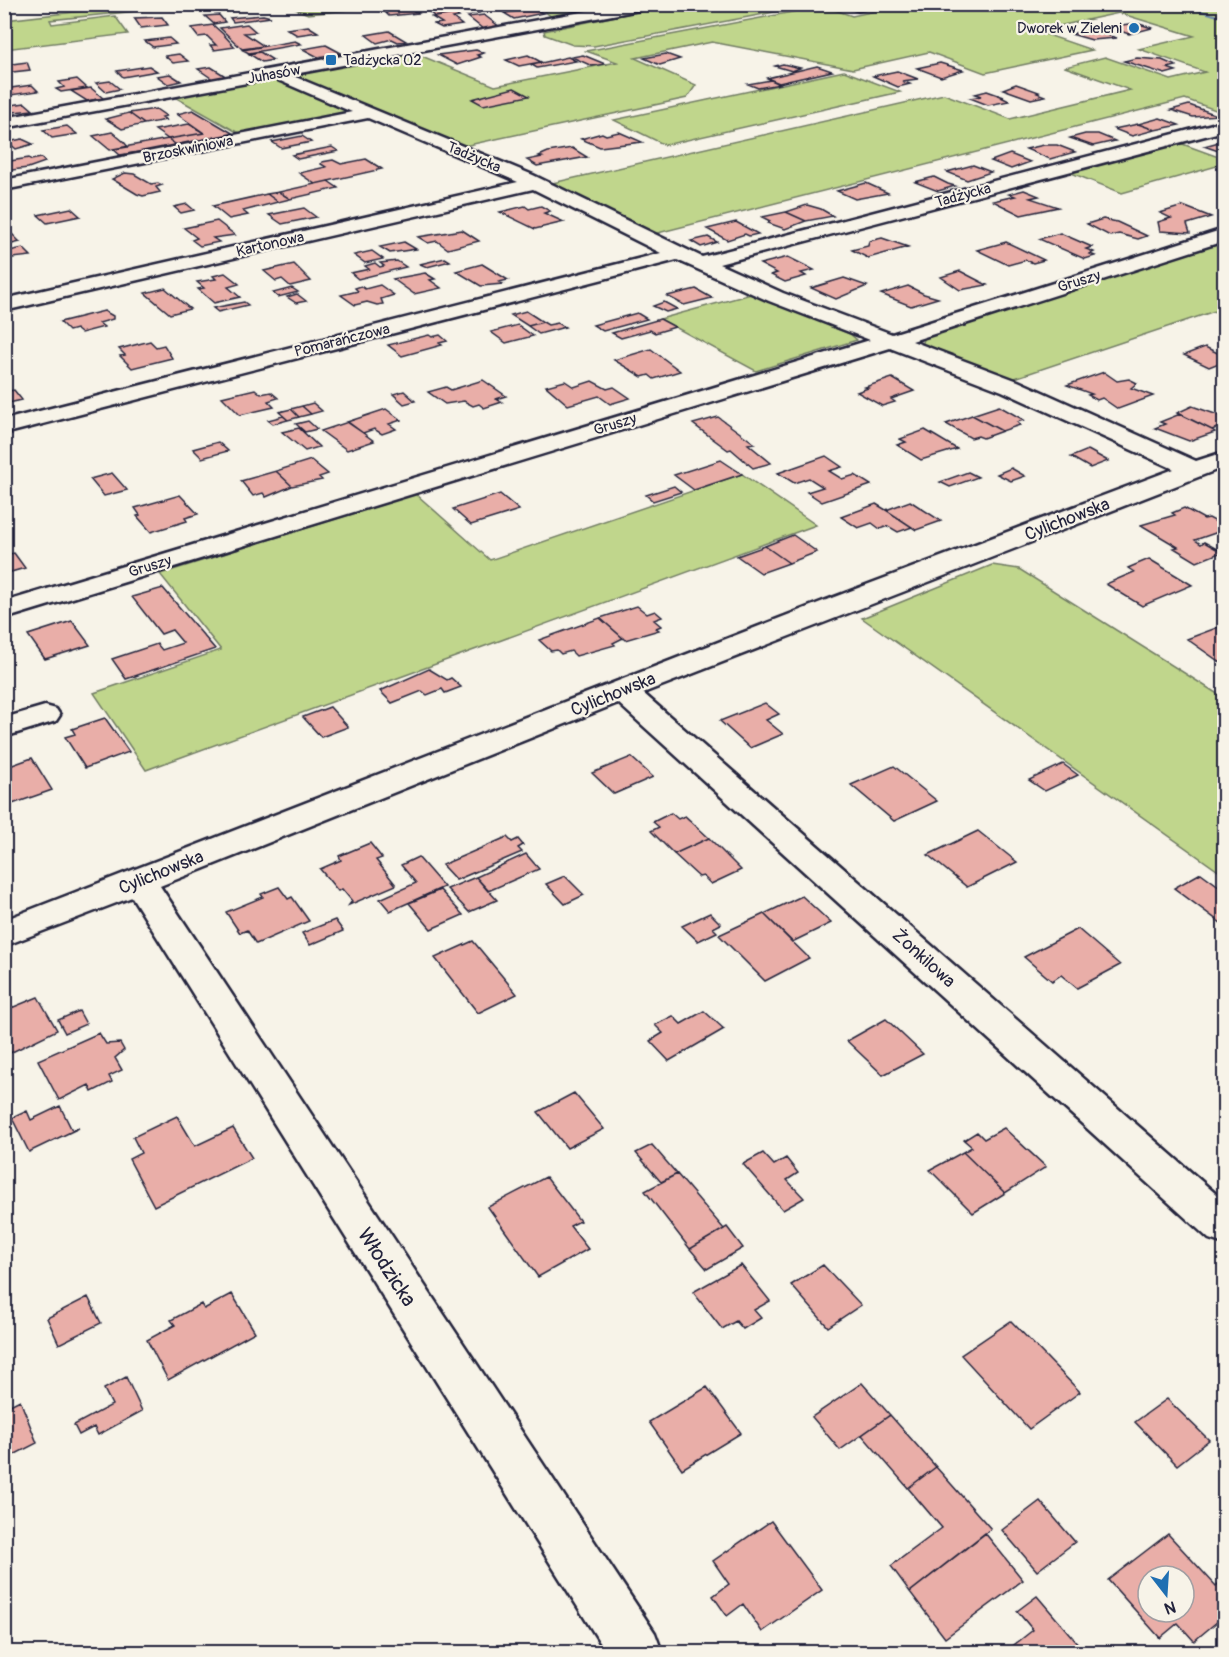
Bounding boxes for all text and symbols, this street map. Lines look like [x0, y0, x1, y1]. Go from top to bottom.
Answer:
place label: Dworek w Zieleni [1017, 19, 1122, 38]
marker: Dworek w Zieleni [1127, 21, 1141, 35]
place label: Tadżycka 02 [343, 51, 422, 70]
marker: Tadżycka 02 [324, 53, 338, 67]
street label: Juhasów [246, 60, 302, 89]
street label: Brzoskwiniowa [141, 131, 235, 168]
street label: Tadżycka [444, 138, 504, 177]
street label: Tadżycka [933, 179, 993, 212]
street label: Kartonowa [234, 227, 306, 262]
street label: Gruszy [1055, 266, 1103, 297]
street label: Pomarańczowa [292, 319, 392, 362]
street label: Gruszy [591, 409, 639, 440]
street label: Cylichowska [1021, 493, 1113, 546]
street label: Gruszy [126, 551, 174, 582]
street label: Cylichowska [567, 667, 659, 722]
street label: Cylichowska [115, 845, 207, 900]
street label: Żonkilowa [887, 924, 960, 993]
street label: Włodzicka [351, 1223, 422, 1312]
north arrow [1136, 1564, 1196, 1624]
text: N [1162, 1596, 1178, 1619]

